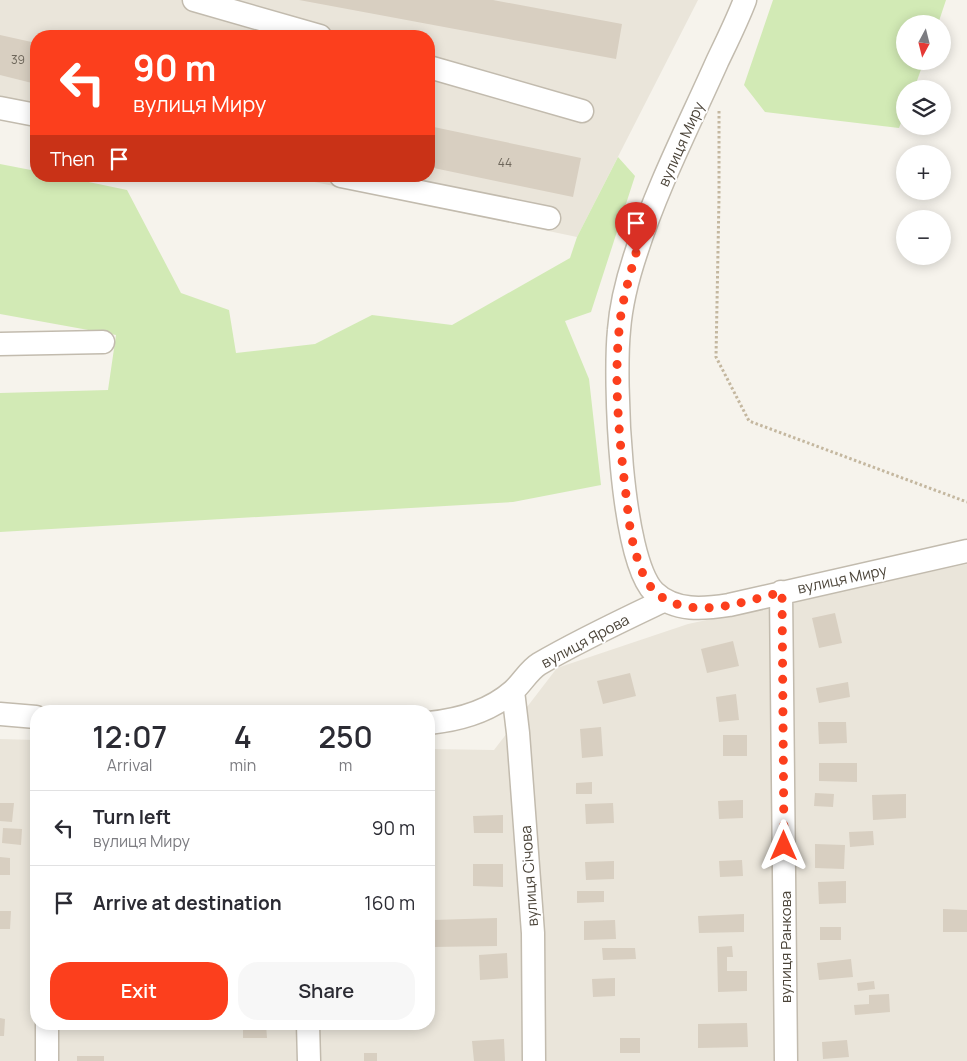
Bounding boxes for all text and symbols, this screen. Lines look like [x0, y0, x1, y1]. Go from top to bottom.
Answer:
north arrow [896, 15, 951, 70]
map controls [896, 15, 951, 265]
text: 90 m [133, 44, 216, 92]
icon: left [50, 50, 115, 115]
house number: 39 [11, 51, 25, 68]
button: layers [896, 80, 951, 135]
text: вулиця Миру [133, 89, 266, 119]
street label: вулиця Миру [653, 98, 709, 190]
icon: arrive [105, 145, 133, 173]
button: + [896, 145, 951, 200]
text: Then [50, 146, 95, 172]
house number: 44 [498, 154, 512, 171]
pin [615, 202, 657, 253]
icon: arrive [622, 209, 650, 237]
button: − [896, 210, 951, 265]
street label: вулиця Миру [795, 559, 889, 599]
street label: вулиця Ярова [537, 609, 633, 673]
text: 12:07 [92, 716, 167, 757]
text: 4 [234, 716, 252, 757]
text: 250 [318, 716, 373, 757]
text: Arrival [107, 754, 153, 776]
text: min [229, 754, 256, 776]
text: m [339, 754, 352, 776]
text: Turn left [93, 804, 171, 830]
icon: left [50, 814, 78, 842]
text: 90 m [372, 815, 415, 841]
position arrow [757, 819, 809, 871]
street label: вулиця Січова [515, 825, 543, 927]
text: вулиця Миру [93, 830, 190, 852]
icon: arrive [50, 889, 78, 917]
text: Arrive at destination [93, 890, 282, 916]
text: 160 m [364, 890, 415, 916]
street label: вулиця Ранкова [775, 891, 796, 1003]
button: Exit [50, 962, 228, 1020]
button: Share [238, 962, 415, 1020]

